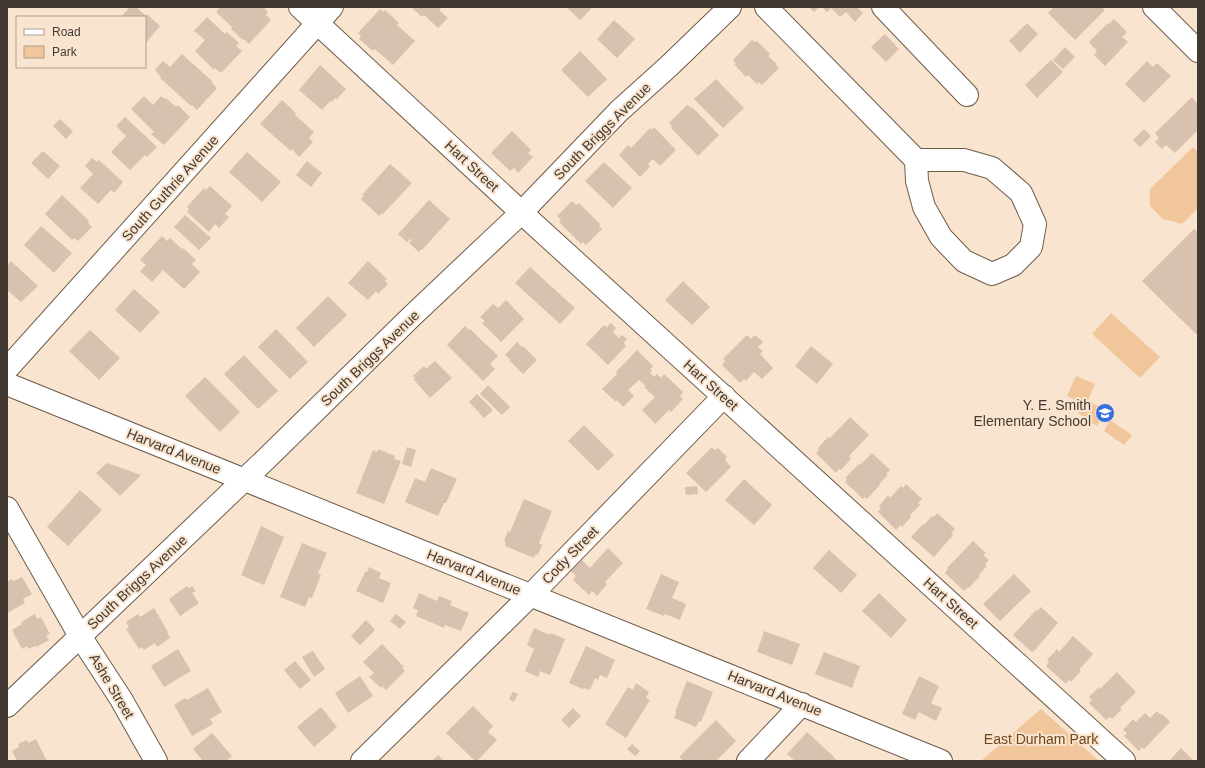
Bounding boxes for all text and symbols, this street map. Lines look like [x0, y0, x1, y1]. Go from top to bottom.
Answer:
legend [16, 16, 146, 68]
text: Road [52, 25, 81, 39]
text: Park [52, 45, 78, 59]
street label: South Briggs Avenue [550, 79, 654, 183]
street label: South Guthrie Avenue [118, 132, 222, 244]
street label: Hart Street [442, 137, 502, 195]
street label: South Briggs Avenue [318, 307, 423, 409]
street label: Hart Street [680, 356, 742, 414]
place label: Y. E. Smith Elementary School [973, 397, 1091, 429]
school or university icon: Y. E. Smith Elementary School [1094, 402, 1116, 424]
street label: Harvard Avenue [125, 425, 224, 477]
street label: Cody Street [539, 523, 602, 587]
street label: South Briggs Avenue [84, 532, 190, 632]
street label: Harvard Avenue [425, 546, 524, 598]
street label: Hart Street [920, 574, 982, 632]
street label: Ashe Street [86, 651, 138, 722]
street label: Harvard Avenue [726, 667, 825, 719]
park label: East Durham Park [984, 731, 1099, 747]

